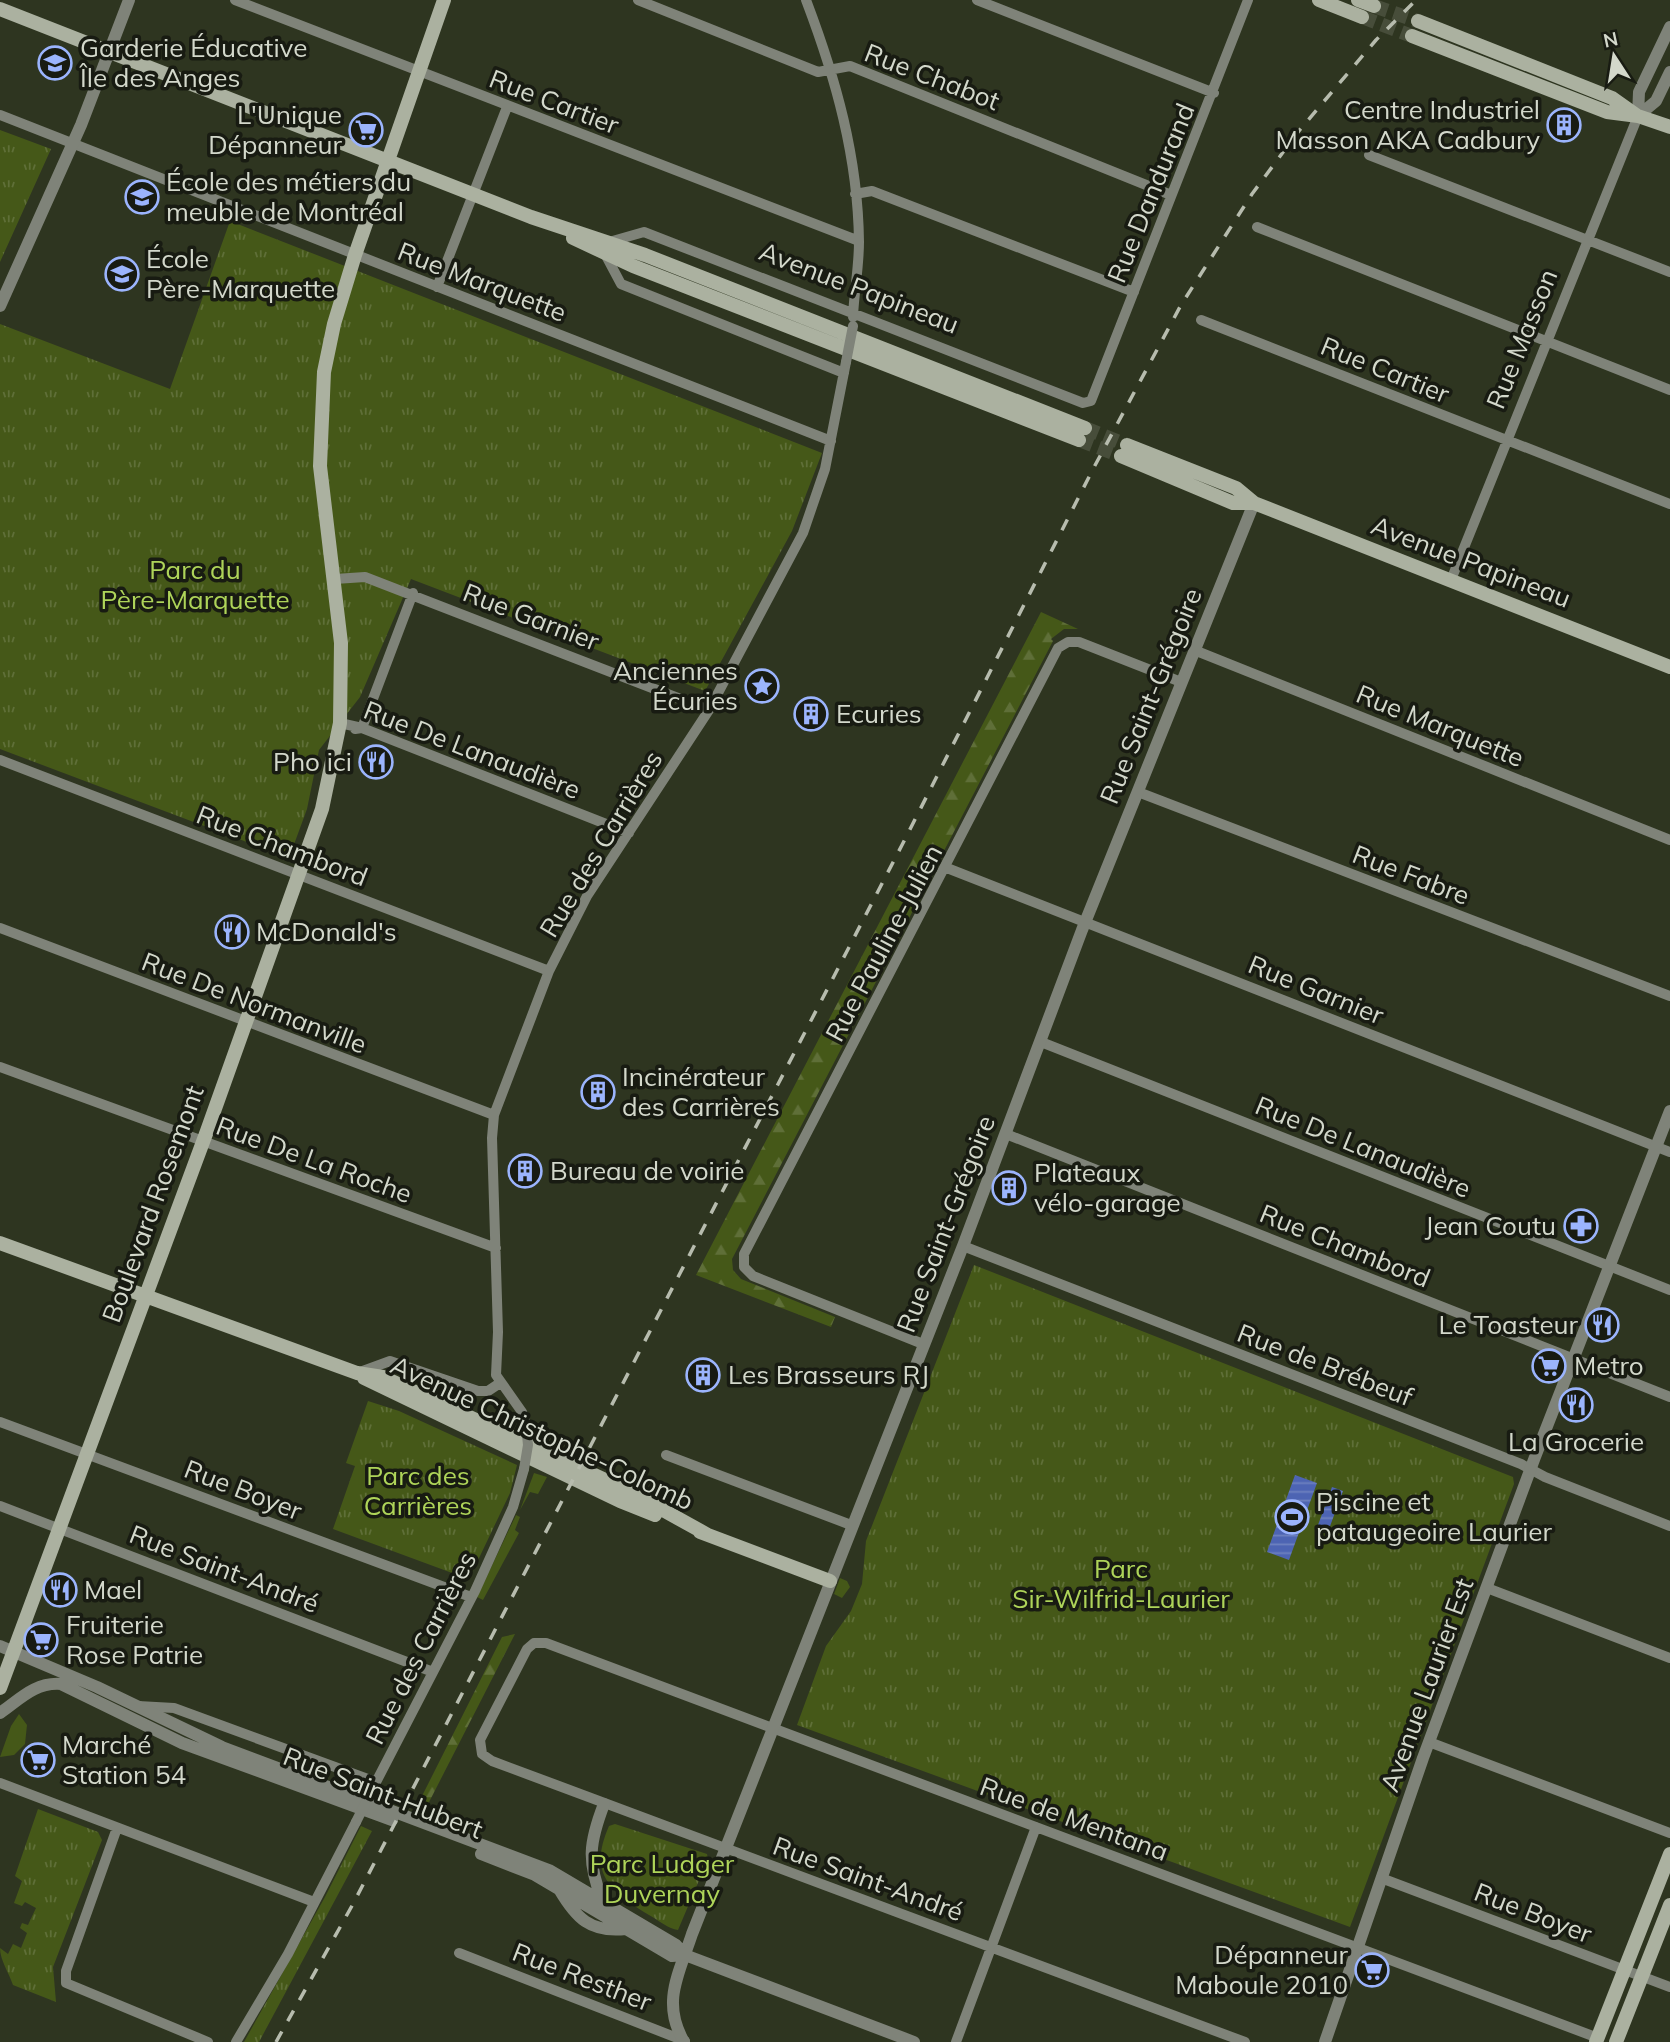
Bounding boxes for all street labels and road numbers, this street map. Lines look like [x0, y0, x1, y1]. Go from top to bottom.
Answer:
street label: Rue Chabot [860, 36, 1004, 117]
street label: Rue Cartier [485, 62, 624, 141]
street label: Rue Dandurand [1100, 98, 1202, 287]
street label: Rue Marquette [393, 234, 571, 329]
street label: Avenue Papineau [755, 234, 964, 341]
street label: Rue Masson [1479, 264, 1565, 413]
street label: Rue Cartier [1316, 329, 1455, 410]
street label: Avenue Papineau [1367, 508, 1576, 615]
street label: Rue Garnier [459, 576, 604, 658]
street label: Rue Saint-Grégoire [1092, 583, 1209, 808]
street label: Rue Marquette [1352, 677, 1529, 774]
street label: Rue De Lanaudière [359, 693, 585, 806]
street label: Rue des Carrières [532, 744, 669, 943]
street label: Rue Chambord [192, 798, 372, 893]
street label: Rue Fabre [1348, 837, 1474, 912]
street label: Rue Pauline-Julien [818, 838, 949, 1047]
street label: Rue De Normanville [137, 944, 371, 1061]
street label: Rue Garnier [1244, 947, 1389, 1032]
street label: Boulevard Rosemont [94, 1081, 211, 1327]
street label: Rue De Lanaudière [1251, 1088, 1476, 1205]
street label: Rue De La Roche [212, 1109, 416, 1210]
street label: Rue Saint-Grégoire [889, 1111, 1002, 1337]
street label: Rue Chambord [1255, 1196, 1435, 1295]
street label: Rue de Brébeuf [1233, 1316, 1419, 1414]
street label: Avenue Christophe-Colomb [386, 1348, 699, 1517]
street label: Rue Boyer [180, 1452, 307, 1527]
street label: Rue Saint-André [125, 1517, 323, 1620]
street label: Rue des Carrières [358, 1546, 483, 1750]
street label: Avenue Laurier Est [1373, 1573, 1481, 1796]
street label: Rue Saint-Hubert [279, 1739, 488, 1846]
street label: Rue de Mentana [976, 1769, 1173, 1868]
street label: Rue Saint-André [769, 1829, 968, 1928]
street label: Rue Boyer [1470, 1875, 1597, 1950]
street label: Rue Resther [508, 1935, 657, 2018]

